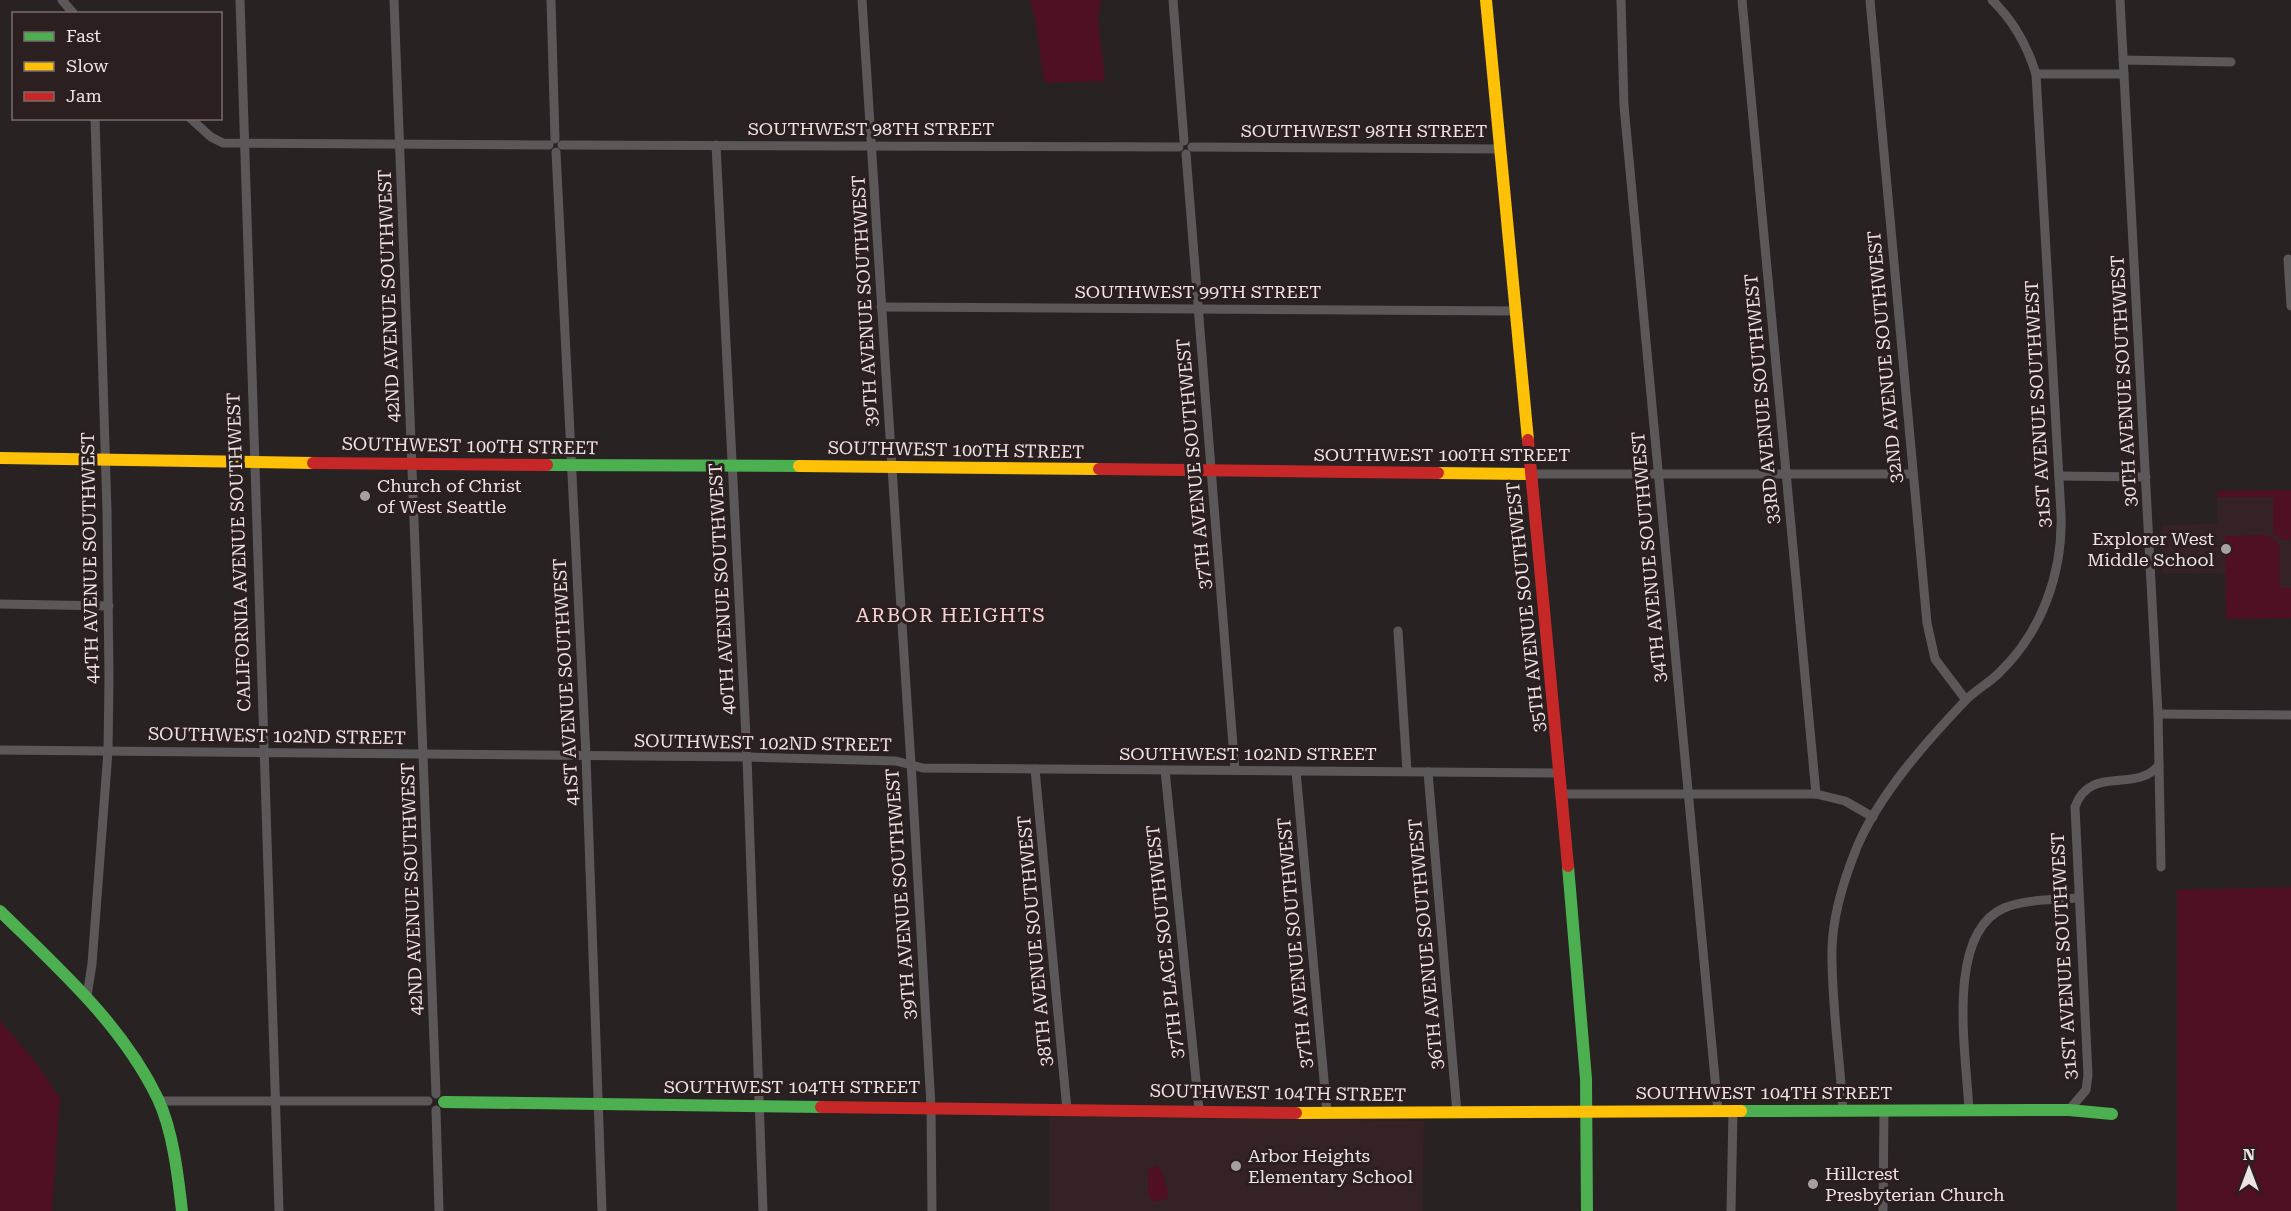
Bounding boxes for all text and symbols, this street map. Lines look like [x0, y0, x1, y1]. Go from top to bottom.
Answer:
legend [12, 12, 222, 120]
text: Fast [66, 25, 101, 46]
text: Slow [66, 55, 108, 76]
text: Jam [66, 85, 102, 106]
street label: SOUTHWEST 98TH STREET [748, 118, 994, 139]
street label: SOUTHWEST 98TH STREET [1241, 120, 1487, 141]
street label: 42ND AVENUE SOUTHWEST [374, 169, 403, 423]
street label: 39TH AVENUE SOUTHWEST [847, 175, 882, 427]
street label: 32ND AVENUE SOUTHWEST [1863, 230, 1906, 484]
street label: 30TH AVENUE SOUTHWEST [2106, 255, 2141, 507]
street label: 33RD AVENUE SOUTHWEST [1740, 273, 1783, 525]
street label: 31ST AVENUE SOUTHWEST [2021, 280, 2054, 528]
street label: SOUTHWEST 99TH STREET [1075, 281, 1321, 302]
street label: 37TH AVENUE SOUTHWEST [1172, 338, 1215, 591]
street label: CALIFORNIA AVENUE SOUTHWEST [222, 392, 255, 712]
street label: 34TH AVENUE SOUTHWEST [1627, 431, 1670, 684]
street label: 44TH AVENUE SOUTHWEST [77, 432, 102, 684]
street label: SOUTHWEST 100TH STREET [342, 433, 598, 458]
street label: SOUTHWEST 100TH STREET [828, 437, 1084, 462]
street label: SOUTHWEST 100TH STREET [1314, 444, 1570, 465]
street label: 40TH AVENUE SOUTHWEST [704, 463, 739, 715]
place label: Church of Christ of West Seattle [377, 475, 522, 517]
street label: 35TH AVENUE SOUTHWEST [1502, 481, 1549, 733]
marker: Church of Christ of West Seattle [358, 489, 372, 503]
place label: Explorer West Middle School [2087, 528, 2214, 570]
marker: Explorer West Middle School [2219, 542, 2233, 556]
street label: 41ST AVENUE SOUTHWEST [549, 558, 582, 806]
district label: ARBOR HEIGHTS [856, 603, 1046, 627]
street label: SOUTHWEST 102ND STREET [148, 723, 406, 748]
street label: SOUTHWEST 102ND STREET [634, 730, 892, 755]
street label: SOUTHWEST 102ND STREET [1119, 743, 1377, 764]
street label: 42ND AVENUE SOUTHWEST [397, 762, 426, 1016]
street label: 39TH AVENUE SOUTHWEST [881, 768, 920, 1020]
street label: 38TH AVENUE SOUTHWEST [1013, 815, 1056, 1068]
street label: 37TH AVENUE SOUTHWEST [1273, 817, 1316, 1070]
street label: 36TH AVENUE SOUTHWEST [1404, 818, 1447, 1071]
street label: 37TH PLACE SOUTHWEST [1142, 824, 1187, 1060]
street label: 31ST AVENUE SOUTHWEST [2047, 832, 2080, 1080]
street label: SOUTHWEST 104TH STREET [664, 1076, 920, 1097]
street label: SOUTHWEST 104TH STREET [1150, 1080, 1406, 1105]
street label: SOUTHWEST 104TH STREET [1636, 1082, 1892, 1103]
north arrow [2219, 1139, 2279, 1199]
place label: Arbor Heights Elementary School [1248, 1145, 1413, 1187]
text: N [2243, 1145, 2255, 1164]
marker: Arbor Heights Elementary School [1229, 1159, 1243, 1173]
place label: Hillcrest Presbyterian Church [1825, 1163, 2005, 1205]
marker: Hillcrest Presbyterian Church [1806, 1177, 1820, 1191]

